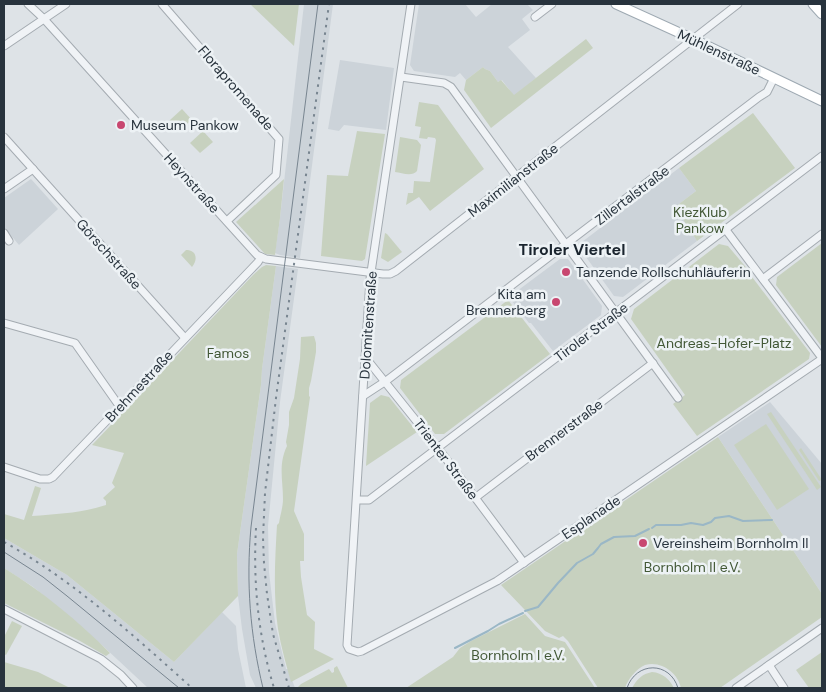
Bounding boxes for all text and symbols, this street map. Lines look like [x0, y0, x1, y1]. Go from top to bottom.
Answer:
street label: Mühlenstraße [675, 25, 763, 79]
street label: Florapromenade [194, 42, 278, 134]
place label: Museum Pankow [131, 116, 239, 134]
marker: Museum Pankow [115, 119, 127, 131]
street label: Maximilianstraße [464, 139, 562, 221]
street label: Heynstraße [160, 149, 224, 217]
street label: Zillertalstraße [591, 161, 673, 229]
park label: KiezKlub Pankow [673, 203, 727, 237]
street label: Görschstraße [72, 215, 146, 293]
district label: Tiroler Viertel [519, 239, 625, 260]
place label: Tanzende Rollschuhläuferin [576, 263, 751, 281]
marker: Tanzende Rollschuhläuferin [560, 266, 572, 278]
street label: Dolomitenstraße [355, 270, 381, 380]
place label: Kita am Brennerberg [466, 285, 546, 319]
marker: Kita am Brennerberg [550, 296, 562, 308]
street label: Tiroler Straße [551, 298, 632, 366]
park label: Andreas-Hofer-Platz [657, 334, 791, 352]
park label: Famos [207, 344, 249, 362]
street label: Brehmestraße [101, 346, 177, 426]
street label: Brennerstraße [522, 395, 606, 465]
street label: Trienter Straße [410, 415, 482, 503]
street label: Esplanade [558, 491, 624, 543]
place label: Vereinsheim Bornholm II [653, 534, 808, 552]
marker: Vereinsheim Bornholm II [637, 537, 649, 549]
park label: Bornholm II e.V. [644, 558, 740, 576]
park label: Bornholm I e.V. [471, 646, 565, 664]

